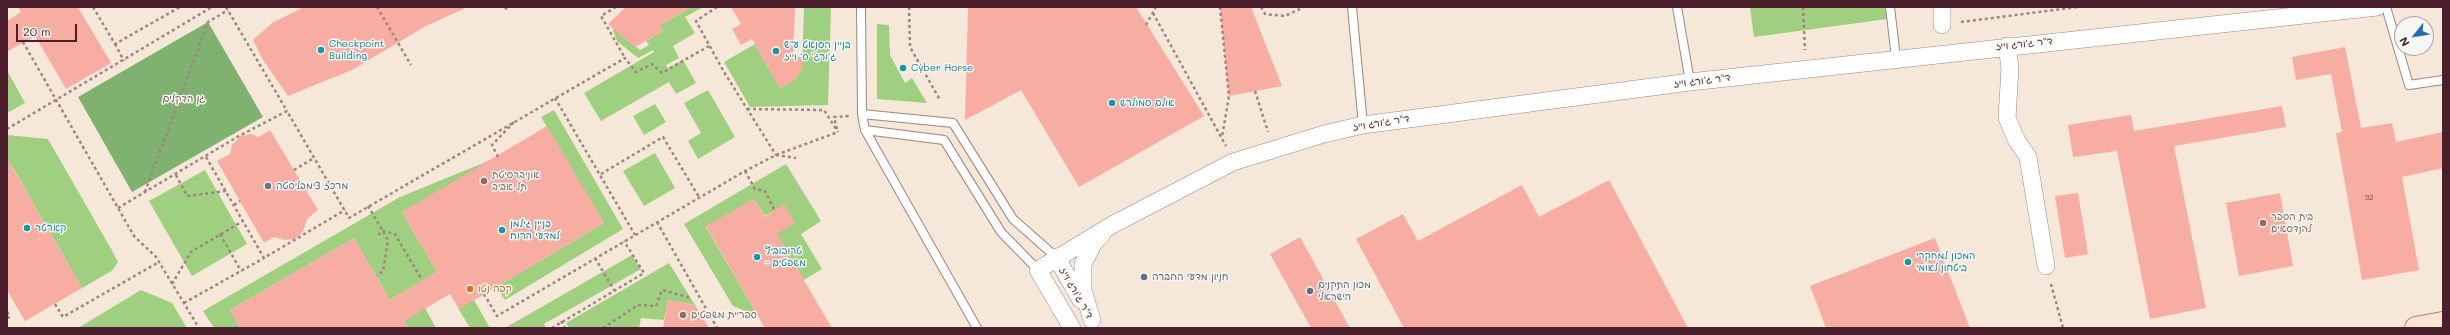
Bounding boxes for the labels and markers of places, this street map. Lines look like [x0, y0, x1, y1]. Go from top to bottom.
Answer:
place label: Checkpoint Building [329, 38, 384, 62]
place label: בניין הסנאט ע"ש ג'ורג' ס' וייז [784, 39, 851, 62]
marker: Checkpoint Building [316, 45, 326, 55]
marker: בניין הסנאט ע"ש ג'ורג' ס' וייז [771, 46, 781, 56]
place label: Cyber Horse [911, 62, 973, 74]
marker: Cyber Horse [898, 63, 908, 73]
place label: אולם סמולרש [1120, 97, 1175, 109]
marker: אולם סמולרש [1107, 98, 1117, 108]
place label: אוניברסיטת תל אביב [492, 169, 540, 192]
marker: אוניברסיטת תל אביב [479, 176, 489, 186]
place label: מרכז צימבליסטה [276, 180, 348, 192]
marker: מרכז צימבליסטה [263, 181, 273, 191]
place label: בית הספר להנדסאים [2271, 211, 2313, 234]
place label: בניין גילמן למדעי הרוח [510, 218, 560, 242]
marker: בית הספר להנדסאים [2258, 218, 2268, 228]
place label: קארטר [35, 222, 66, 234]
marker: קארטר [22, 223, 32, 233]
marker: בניין גילמן למדעי הרוח [497, 225, 507, 235]
place label: טרובוביץ - משפטים [765, 245, 806, 268]
place label: המכון למחקרי ביטחון לאומי [1916, 250, 1975, 274]
marker: טרובוביץ - משפטים [752, 252, 762, 262]
marker: המכון למחקרי ביטחון לאומי [1903, 257, 1913, 267]
place label: חניון מדעי החברה [1152, 271, 1228, 283]
marker: חניון מדעי החברה [1139, 272, 1149, 282]
place label: מכון התקנים הישראלי [1318, 279, 1371, 302]
place label: קפה נטו [478, 283, 512, 295]
marker: קפה נטו [465, 284, 475, 294]
marker: מכון התקנים הישראלי [1305, 286, 1315, 296]
place label: ספריית משפטים [691, 309, 757, 321]
marker: ספריית משפטים [678, 310, 688, 320]

